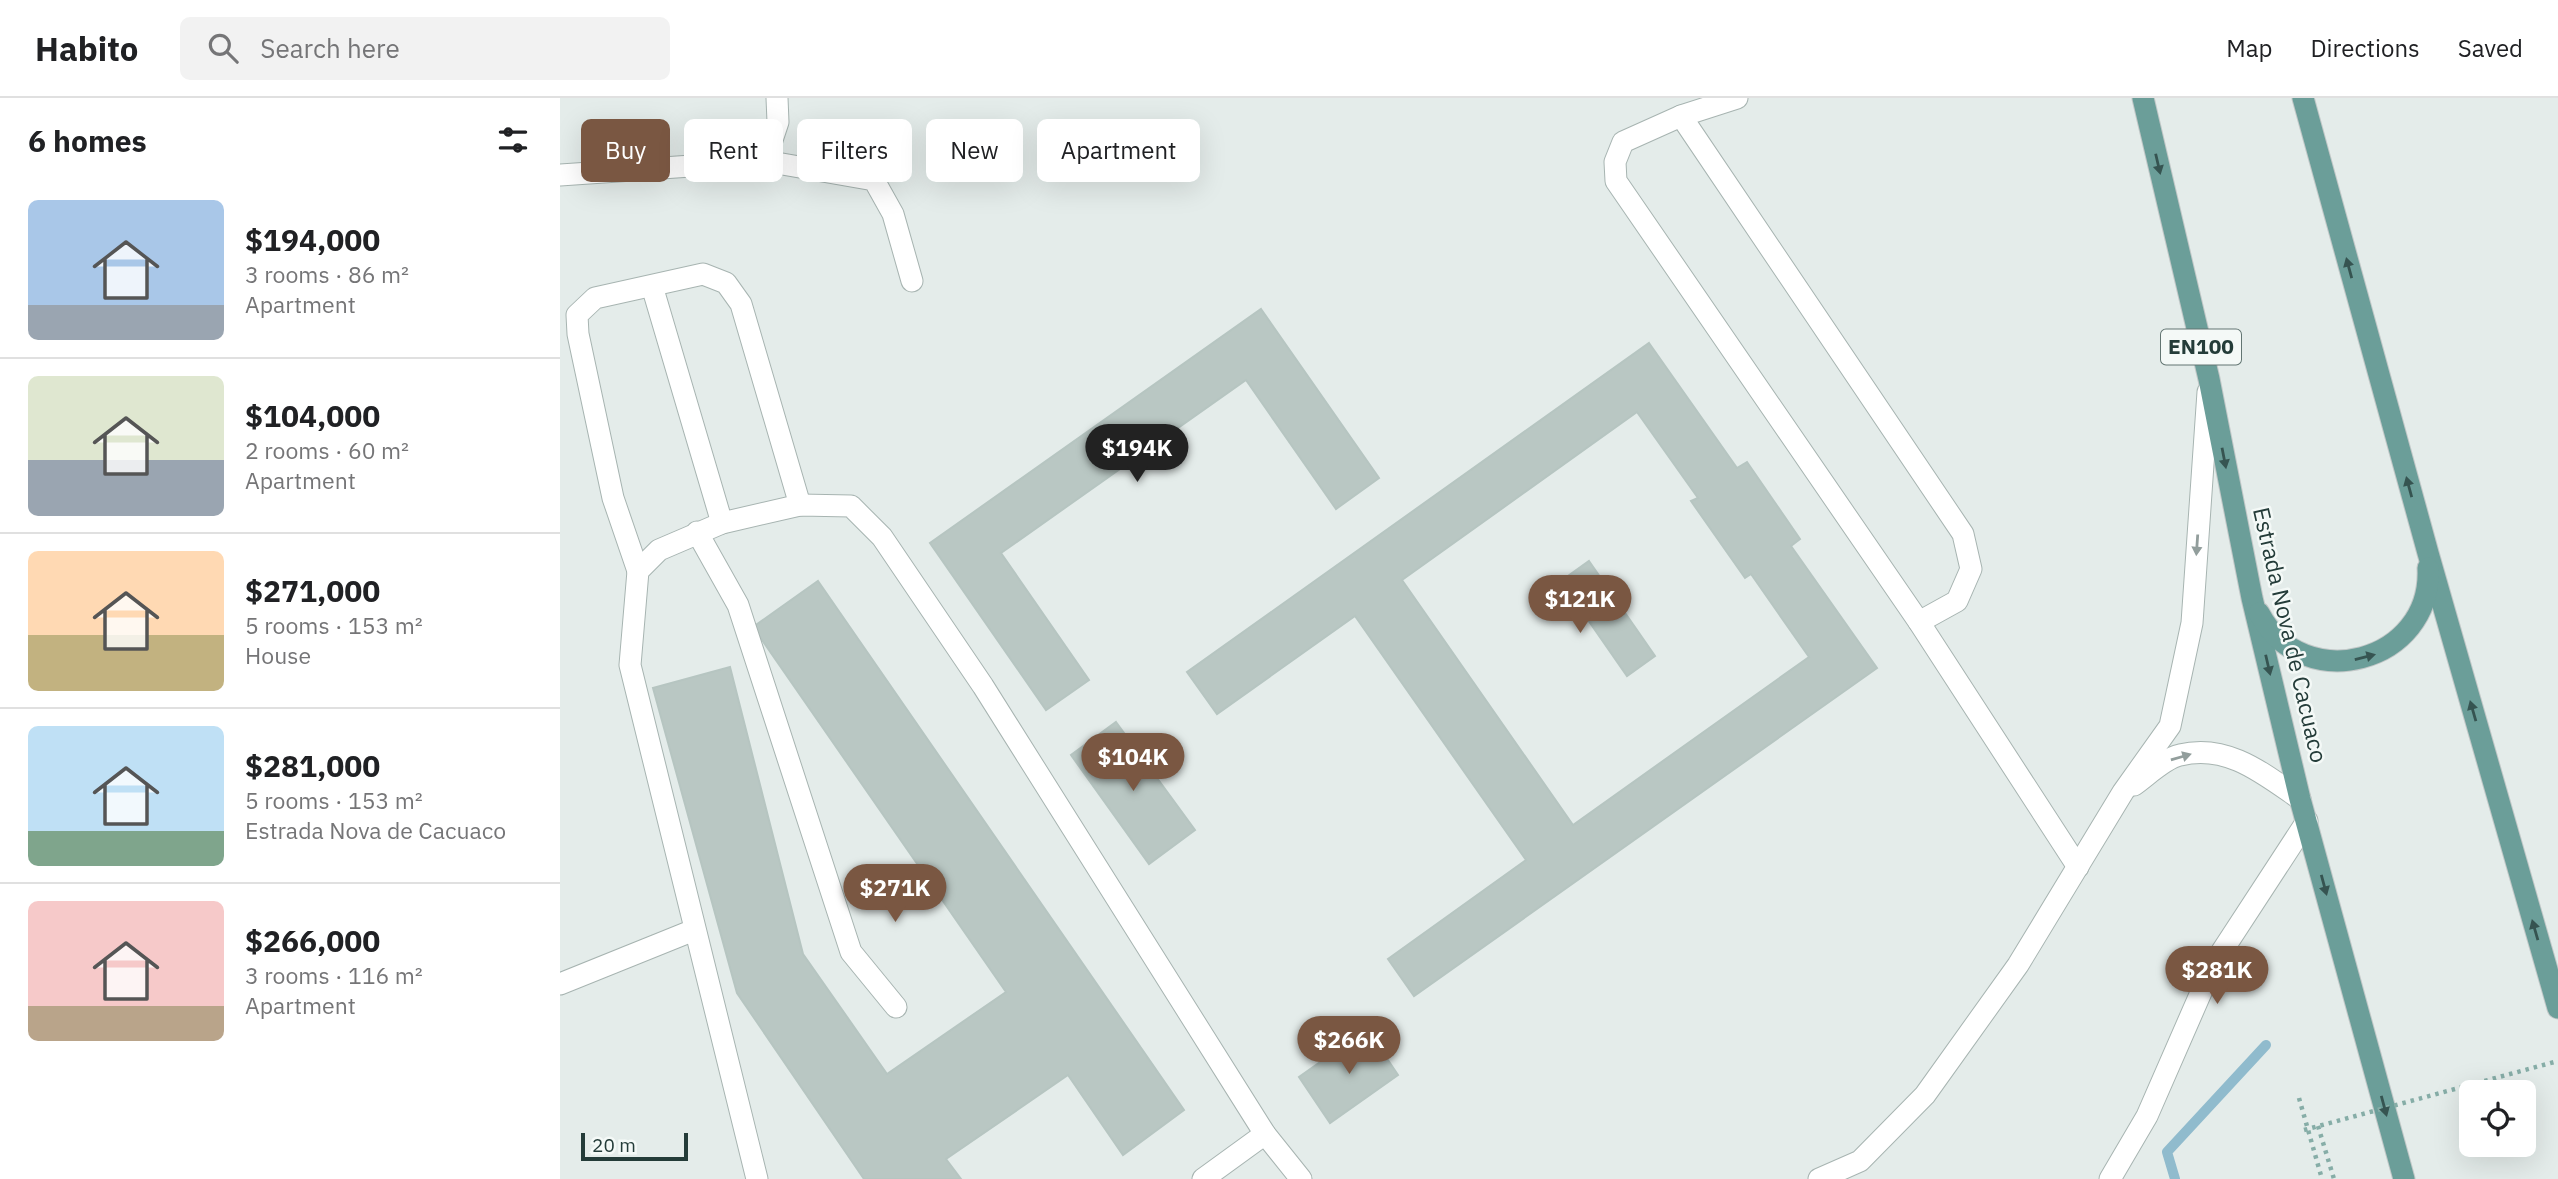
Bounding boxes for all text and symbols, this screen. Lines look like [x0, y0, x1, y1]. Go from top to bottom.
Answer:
search box [180, 17, 670, 80]
text: Habito [35, 27, 138, 70]
icon: search [204, 29, 242, 67]
text: Search here [260, 31, 400, 65]
text: Map [2226, 32, 2272, 64]
text: Directions [2310, 32, 2420, 64]
text: Saved [2458, 32, 2523, 64]
chip: Buy [581, 119, 670, 182]
chip: Rent [684, 119, 783, 182]
chip: Filters [797, 119, 912, 182]
chip: New [926, 119, 1023, 182]
chip: Apartment [1037, 119, 1200, 182]
text: 6 homes [28, 121, 147, 160]
icon: filters [494, 121, 532, 159]
one-way arrow [2153, 154, 2164, 176]
text: $194,000 [245, 220, 380, 259]
icon: home [84, 228, 168, 312]
one-way arrow [2343, 256, 2354, 278]
text: 3 rooms · 86 m² [245, 259, 409, 289]
text: Apartment [245, 289, 356, 319]
road number: EN100 [2161, 330, 2241, 364]
text: $104,000 [245, 396, 380, 435]
icon: home [84, 404, 168, 488]
pin: $194K [1088, 424, 1186, 484]
text: $194K [1101, 432, 1173, 462]
text: 2 rooms · 60 m² [245, 435, 409, 465]
one-way arrow [2219, 447, 2230, 469]
text: Apartment [245, 465, 356, 495]
one-way arrow [2404, 476, 2414, 497]
street label: Estrada Nova de Cacuaco [2247, 504, 2335, 765]
one-way arrow [2191, 534, 2202, 556]
text: $271,000 [245, 571, 380, 610]
pin: $121K [1531, 575, 1629, 635]
icon: home [84, 579, 168, 663]
text: $121K [1544, 583, 1616, 613]
text: 5 rooms · 153 m² [245, 610, 423, 640]
text: House [245, 640, 311, 670]
one-way arrow [2354, 651, 2376, 662]
one-way arrow [2263, 654, 2274, 676]
one-way arrow [2467, 700, 2477, 721]
pin: $104K [1084, 734, 1182, 793]
text: $104K [1097, 741, 1169, 771]
text: $281,000 [245, 746, 380, 785]
one-way arrow [2171, 751, 2193, 762]
icon: home [84, 754, 168, 838]
text: 5 rooms · 153 m² [245, 785, 423, 815]
text: Estrada Nova de Cacuaco [245, 815, 506, 845]
pin: $271K [846, 864, 944, 924]
text: $271K [859, 872, 931, 902]
one-way arrow [2319, 874, 2330, 896]
one-way arrow [2530, 919, 2540, 940]
text: $266,000 [245, 921, 380, 960]
icon: home [84, 929, 168, 1013]
pin: $281K [2168, 946, 2266, 1006]
text: $281K [2181, 954, 2253, 984]
text: 3 rooms · 116 m² [245, 960, 423, 990]
text: Apartment [245, 990, 356, 1020]
pin: $266K [1300, 1016, 1398, 1076]
text: $266K [1313, 1024, 1385, 1054]
map controls [2459, 1080, 2536, 1157]
button: locate [2459, 1080, 2536, 1157]
one-way arrow [2379, 1095, 2390, 1117]
scale bar [581, 1130, 688, 1162]
text: 20 m [592, 1133, 636, 1157]

